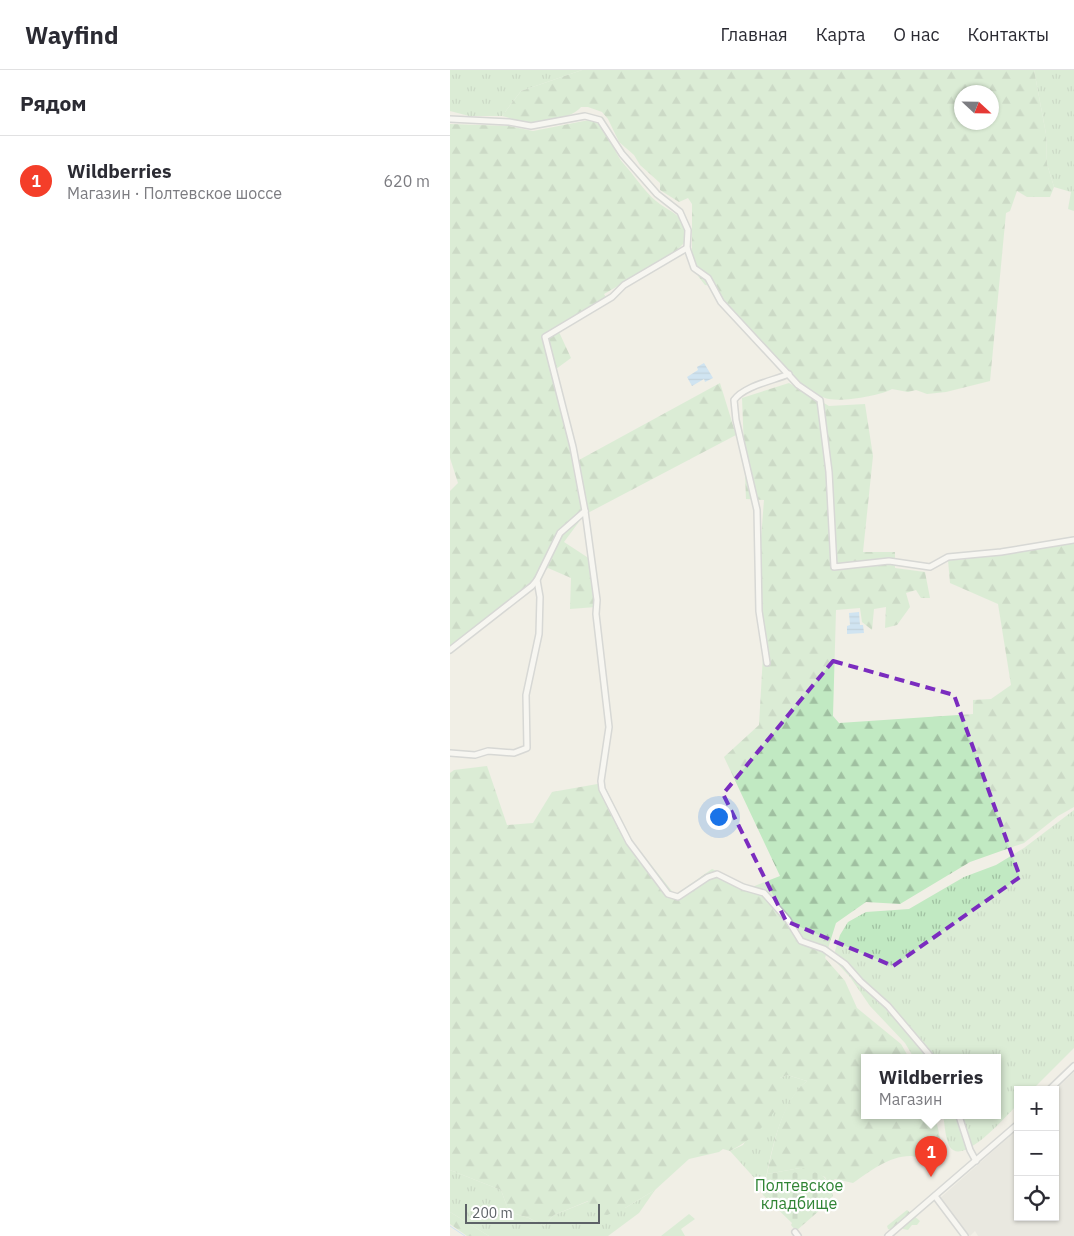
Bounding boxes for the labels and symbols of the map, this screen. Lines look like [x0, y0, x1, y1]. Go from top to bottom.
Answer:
north arrow [954, 85, 999, 130]
your location [706, 804, 732, 830]
pin: 1 [915, 1136, 947, 1177]
park label: Полтевское кладбище [755, 1175, 843, 1213]
scale bar [465, 1201, 600, 1224]

